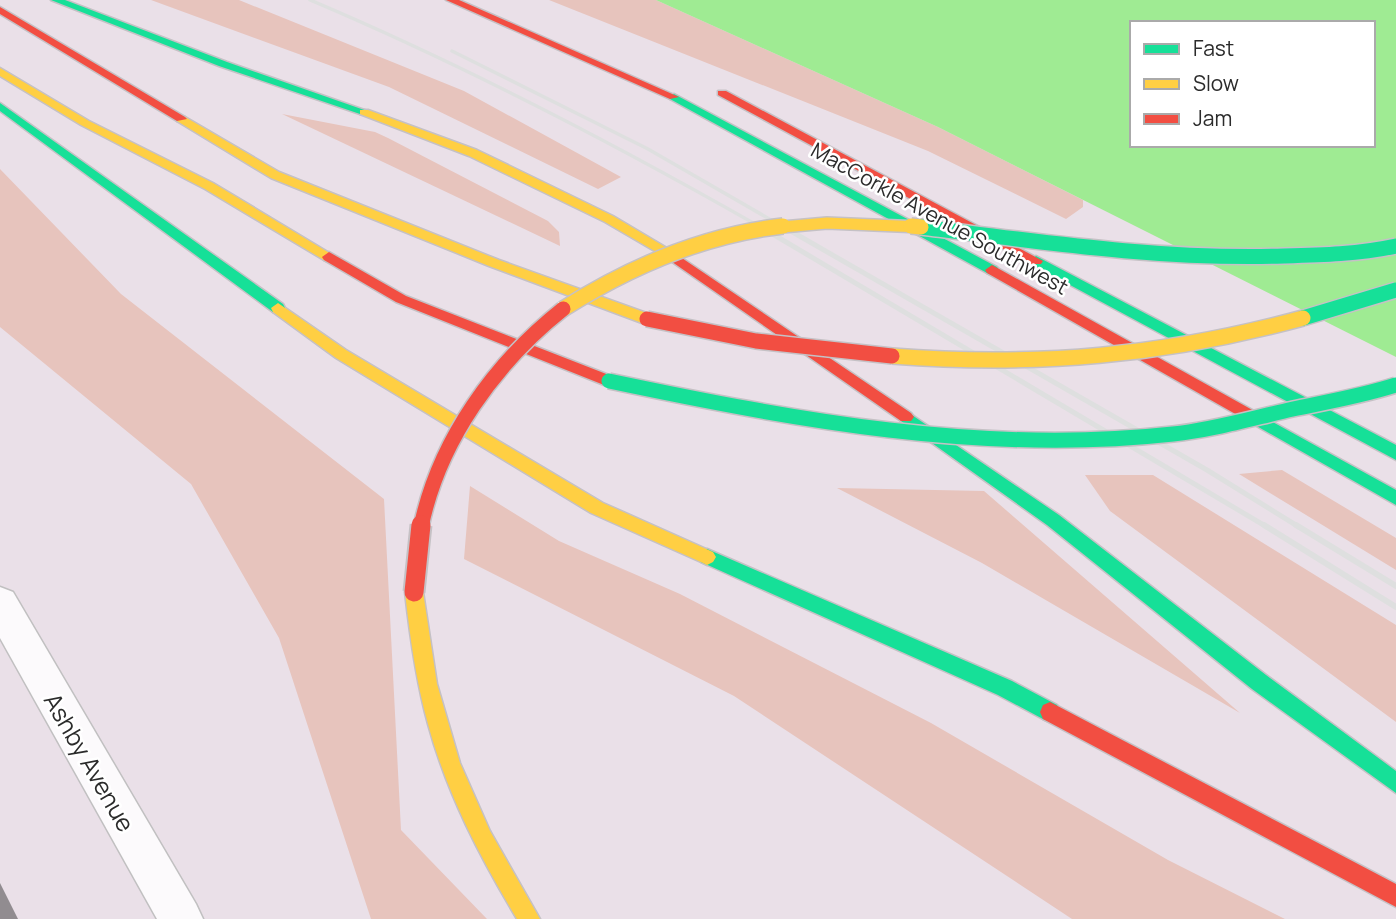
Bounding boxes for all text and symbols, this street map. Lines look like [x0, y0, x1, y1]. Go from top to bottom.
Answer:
legend [1130, 21, 1375, 147]
text: Fast [1193, 34, 1234, 62]
text: Slow [1193, 69, 1239, 97]
text: Jam [1193, 104, 1232, 132]
street label: MacCorkle Avenue Southwest [806, 135, 1074, 301]
street label: Ashby Avenue [37, 687, 143, 837]

